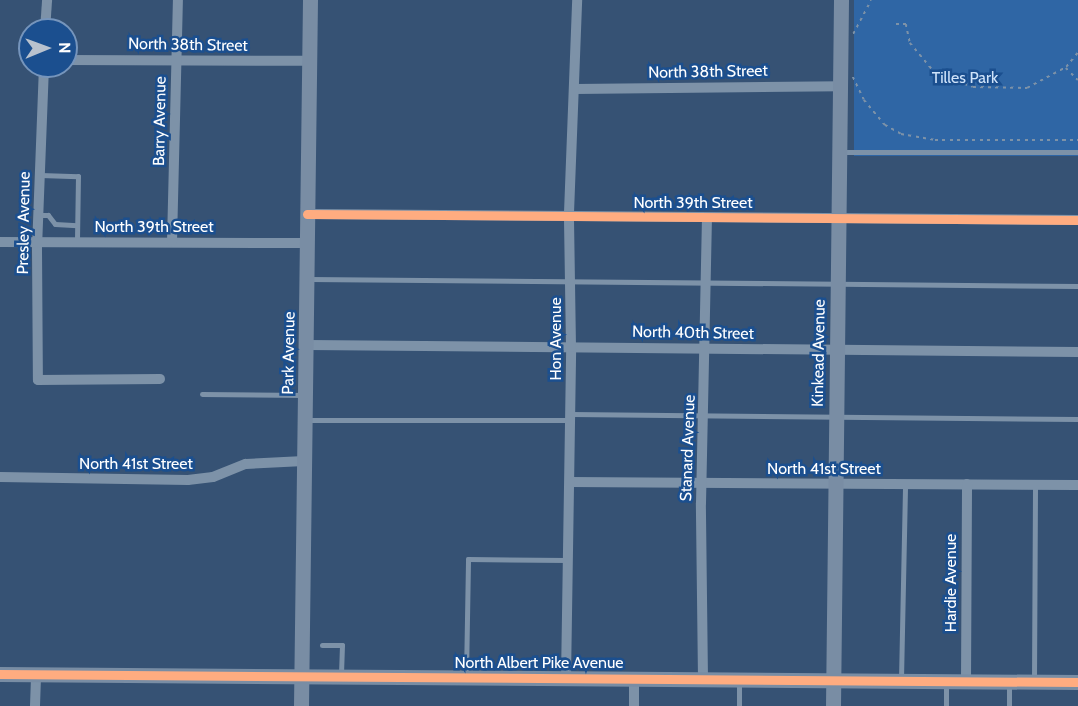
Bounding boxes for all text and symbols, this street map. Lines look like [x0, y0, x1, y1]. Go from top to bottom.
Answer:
north arrow [18, 18, 78, 78]
street label: North 38th Street [128, 34, 248, 56]
text: N [55, 42, 74, 54]
street label: North 38th Street [648, 61, 768, 83]
park label: Tilles Park [932, 68, 998, 88]
street label: Barry Avenue [150, 76, 170, 166]
street label: Presley Avenue [14, 171, 34, 275]
street label: North 39th Street [633, 193, 753, 213]
street label: North 39th Street [94, 217, 214, 237]
street label: Hon Avenue [546, 297, 566, 381]
street label: Kinkead Avenue [808, 299, 830, 407]
street label: Park Avenue [279, 311, 299, 395]
street label: North 40th Street [632, 322, 754, 344]
street label: Stanard Avenue [677, 394, 699, 502]
street label: North 41st Street [79, 454, 193, 474]
street label: North 41st Street [767, 459, 881, 479]
street label: Hardie Avenue [941, 534, 961, 632]
street label: North Albert Pike Avenue [455, 653, 623, 673]

